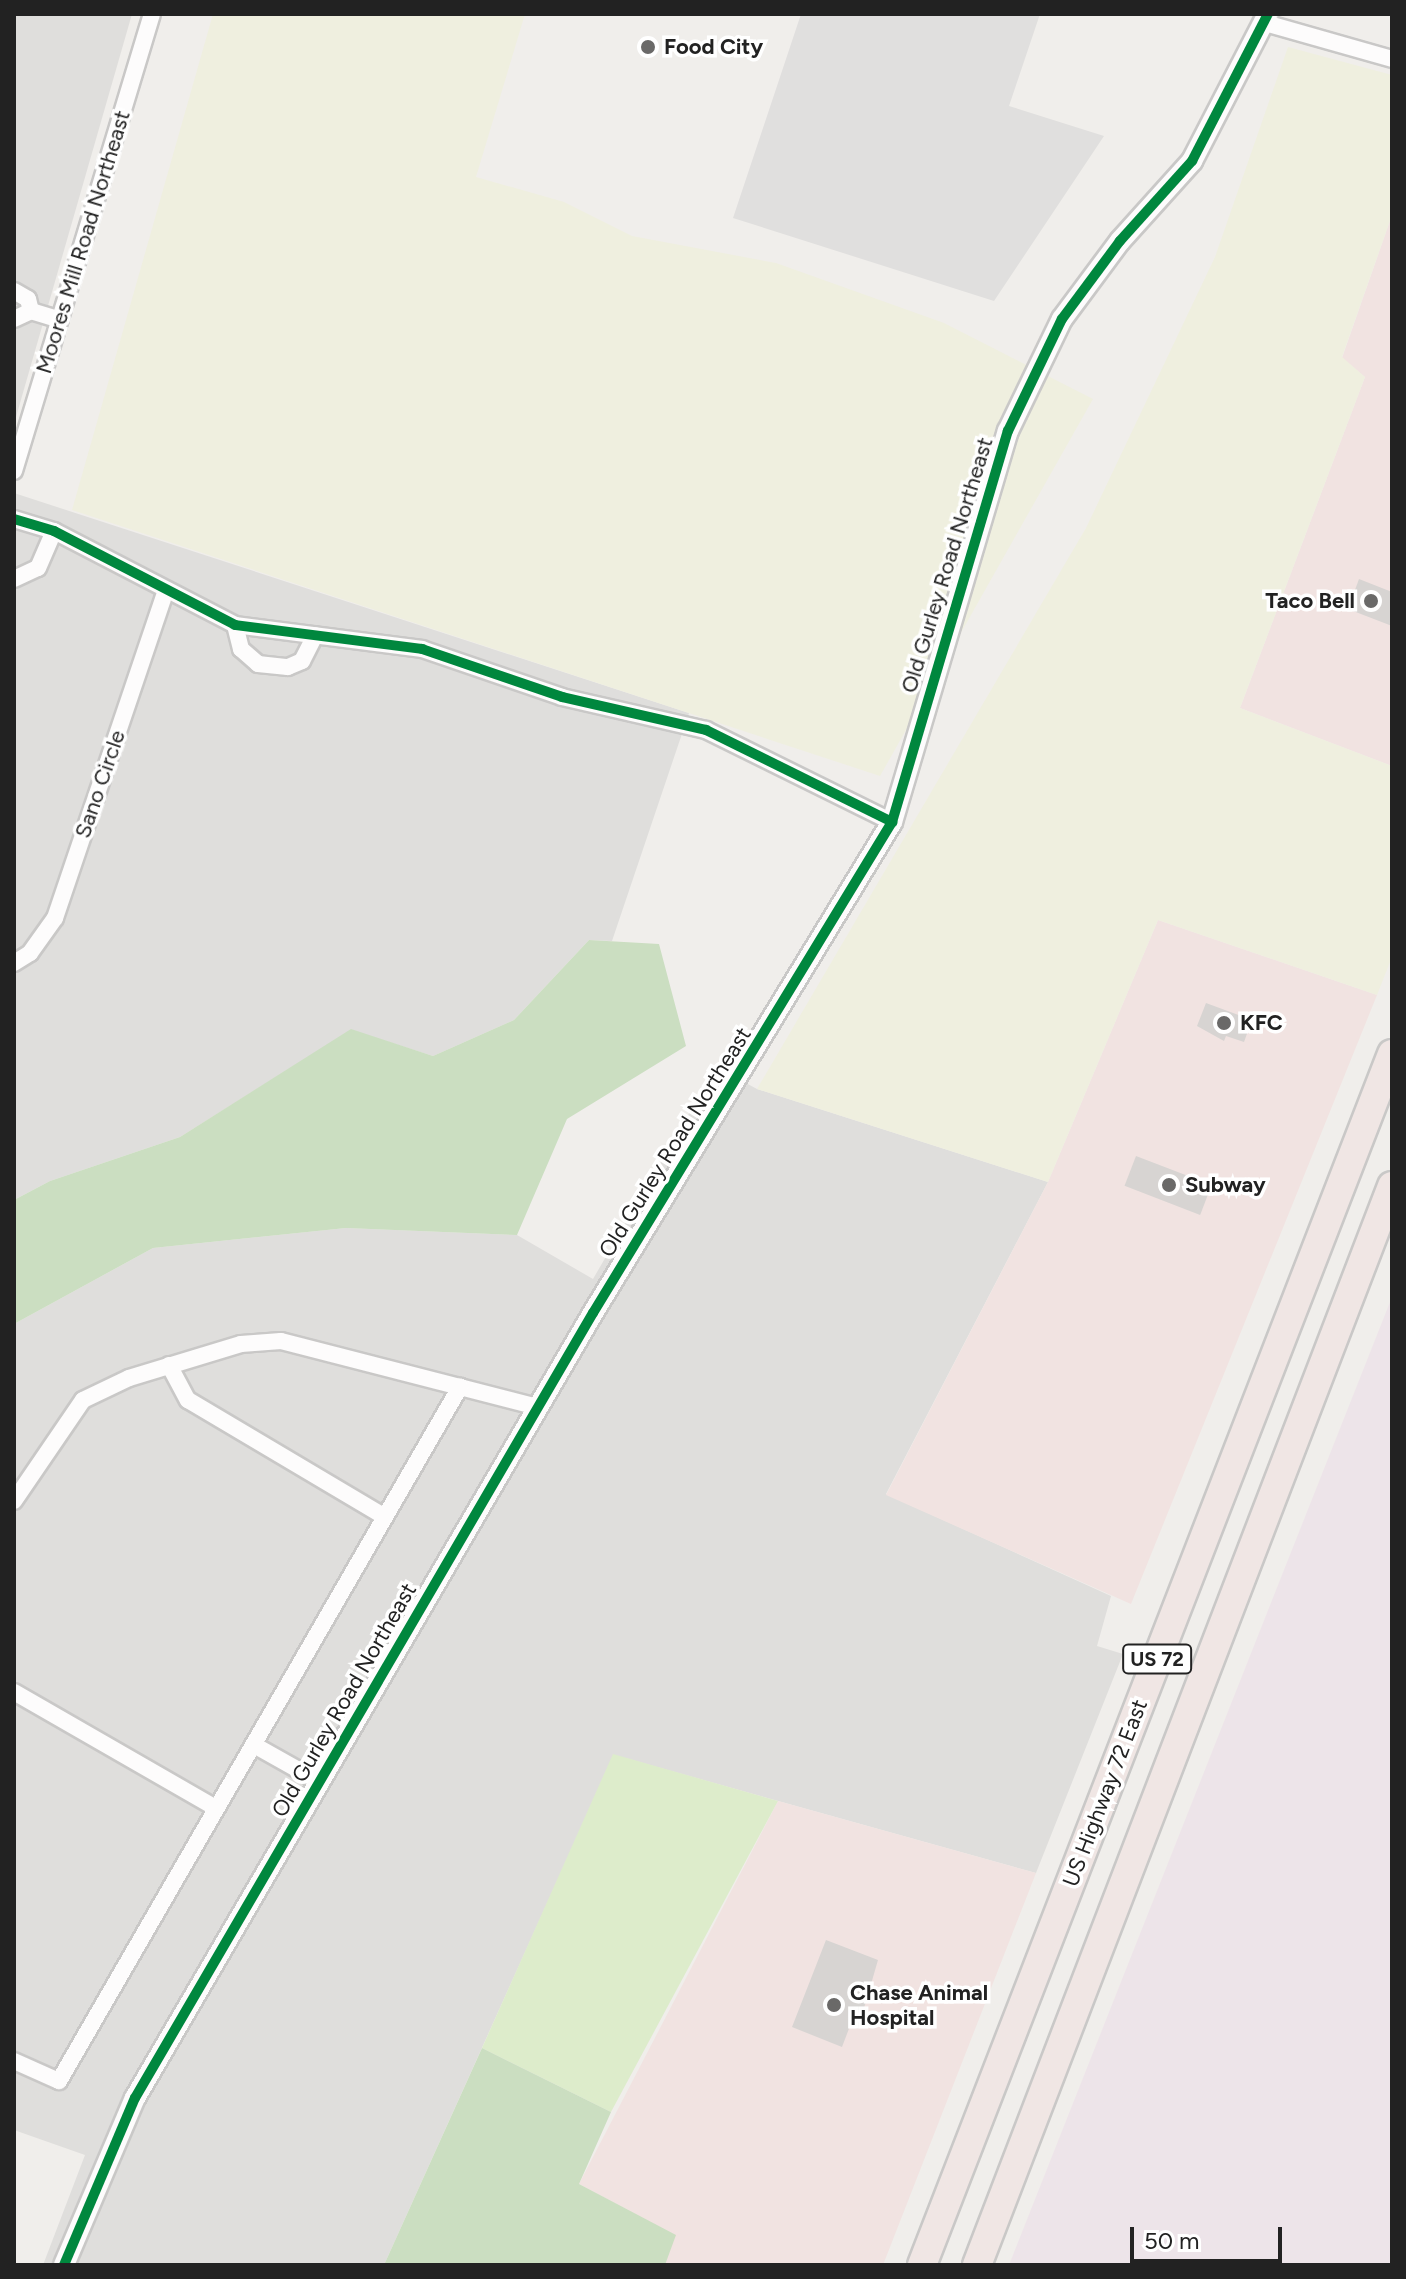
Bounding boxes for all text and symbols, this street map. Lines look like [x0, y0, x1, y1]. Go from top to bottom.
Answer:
place label: Food City [664, 34, 763, 60]
marker: Food City [639, 38, 657, 56]
street label: Moores Mill Road Northeast [30, 107, 136, 377]
street label: Old Gurley Road Northeast [896, 434, 998, 696]
place label: Taco Bell [1265, 588, 1355, 614]
marker: Taco Bell [1362, 592, 1380, 610]
street label: Sano Circle [69, 727, 131, 841]
place label: KFC [1240, 1010, 1283, 1036]
marker: KFC [1215, 1014, 1233, 1032]
street label: Old Gurley Road Northeast [593, 1022, 757, 1262]
place label: Subway [1185, 1172, 1266, 1198]
marker: Subway [1160, 1176, 1178, 1194]
street label: Old Gurley Road Northeast [266, 1578, 422, 1822]
road number: US 72 [1121, 1643, 1193, 1675]
street label: US Highway 72 East [1057, 1696, 1153, 1890]
place label: Chase Animal Hospital [850, 1979, 988, 2030]
marker: Chase Animal Hospital [825, 1996, 843, 2014]
scale bar [1134, 2211, 1286, 2261]
text: 50 m [1144, 2226, 1200, 2255]

